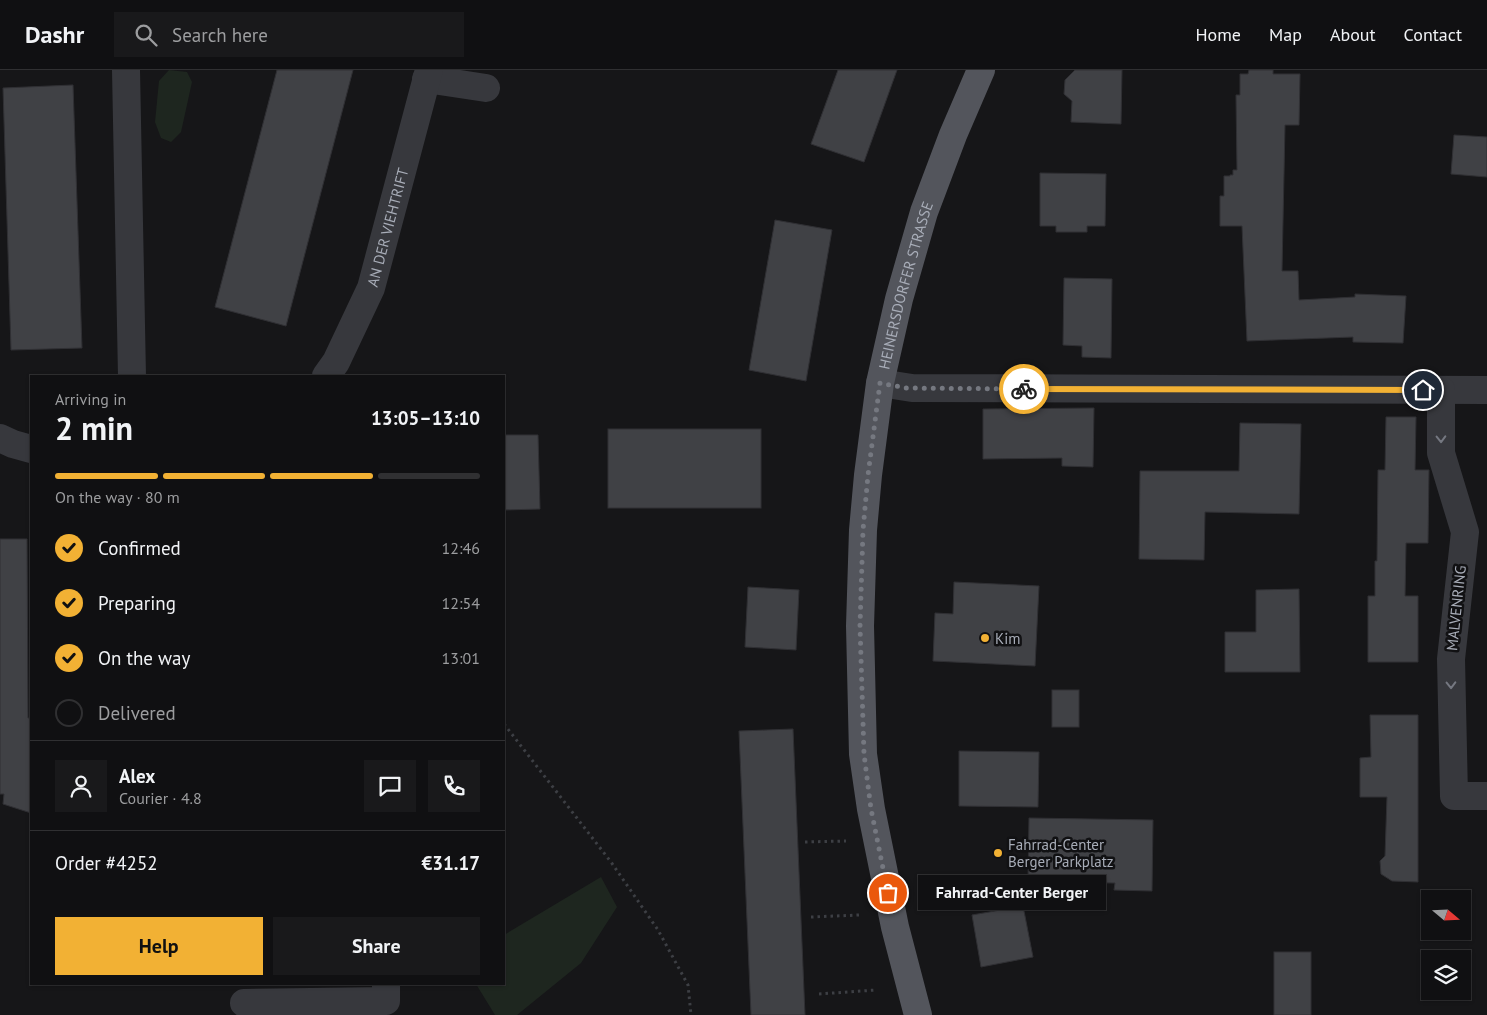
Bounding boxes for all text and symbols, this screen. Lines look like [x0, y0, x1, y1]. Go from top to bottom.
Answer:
search box [114, 12, 464, 57]
text: Dashr [25, 19, 84, 50]
icon: search [132, 21, 160, 49]
text: Search here [172, 23, 268, 47]
text: Home [1195, 23, 1241, 46]
text: Map [1269, 23, 1302, 46]
text: About [1330, 23, 1376, 46]
text: Contact [1404, 23, 1462, 46]
street label: AN DER VIEHTRIFT [362, 165, 412, 289]
street label: HEINERSDORFER STRASSE [874, 199, 937, 371]
courier [999, 364, 1049, 414]
pin [1402, 369, 1444, 411]
icon: bike [1010, 375, 1038, 403]
icon: home [1409, 376, 1437, 404]
text: Arriving in [55, 389, 126, 409]
text: 13:05–13:10 [371, 406, 480, 430]
text: 2 min [55, 407, 133, 449]
one-way arrow [1436, 436, 1446, 443]
text: On the way · 80 m [55, 487, 180, 507]
icon: check [55, 534, 83, 562]
text: Confirmed [98, 536, 181, 560]
text: 12:46 [442, 538, 480, 558]
street label: MALVENRING [1442, 564, 1470, 652]
icon: check [55, 589, 83, 617]
text: Preparing [98, 591, 176, 615]
text: 12:54 [442, 593, 480, 613]
place label: Kim [995, 629, 1020, 648]
marker: Kim [979, 632, 991, 644]
icon: check [55, 644, 83, 672]
text: On the way [98, 646, 190, 670]
text: 13:01 [442, 648, 480, 668]
one-way arrow [1446, 682, 1456, 689]
text: Delivered [98, 701, 176, 725]
button: person [55, 760, 107, 812]
button: chat [364, 760, 416, 812]
button: phone [428, 760, 480, 812]
text: Alex [119, 764, 155, 788]
text: Courier · 4.8 [119, 788, 202, 808]
place label: Fahrrad-Center Berger Parkplatz [1008, 835, 1114, 871]
marker: Fahrrad-Center Berger Parkplatz [992, 847, 1004, 859]
text: Order #4252 [55, 851, 158, 875]
text: €31.17 [421, 851, 480, 875]
pin [867, 872, 909, 914]
callout: Fahrrad-Center Berger [918, 876, 1106, 910]
icon: bag [874, 879, 902, 907]
text: Fahrrad-Center Berger [936, 882, 1088, 902]
north arrow [1421, 890, 1471, 940]
map controls [1421, 890, 1471, 1000]
button: Help [55, 917, 263, 975]
button: Share [273, 917, 480, 975]
button: layers [1421, 950, 1471, 1000]

